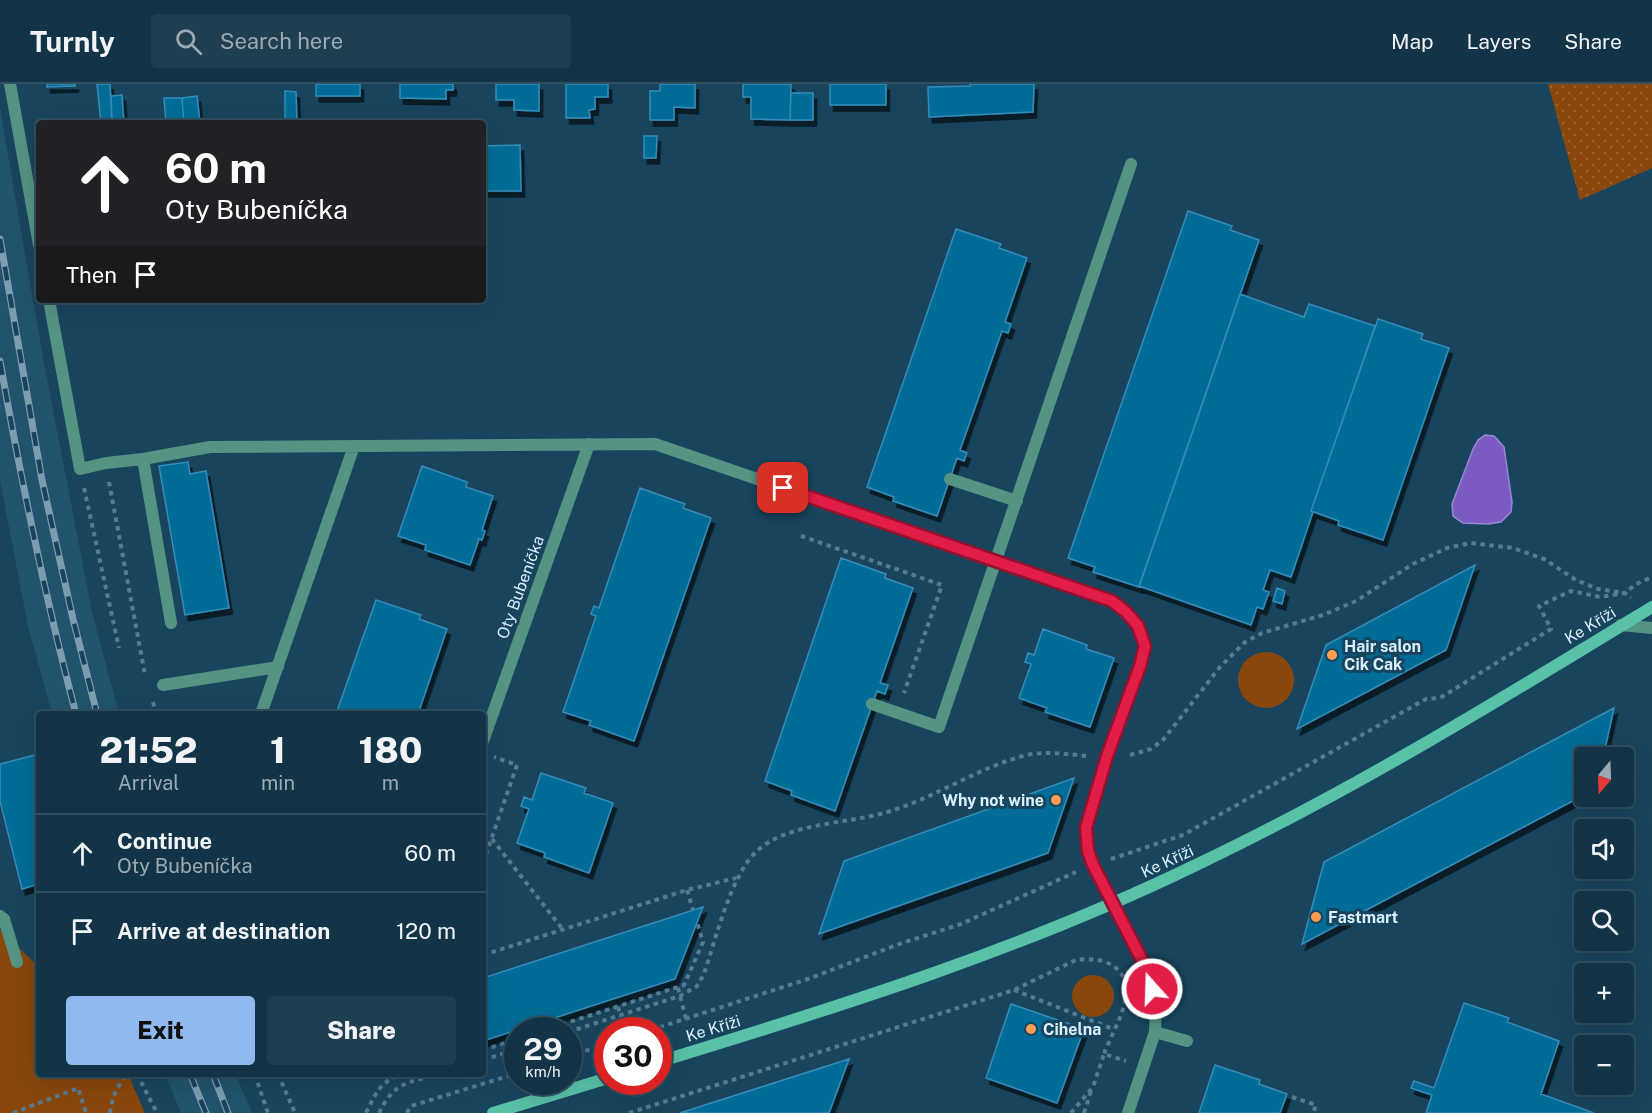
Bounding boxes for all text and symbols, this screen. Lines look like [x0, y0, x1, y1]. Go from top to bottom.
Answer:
search box [151, 14, 571, 68]
text: Turnly [30, 25, 115, 58]
icon: search [172, 25, 205, 58]
text: Search here [220, 28, 343, 54]
text: Map [1391, 29, 1434, 54]
text: Layers [1467, 29, 1531, 54]
text: Share [1564, 29, 1622, 54]
text: 60 m [165, 143, 267, 192]
icon: ahead [66, 144, 144, 222]
text: Oty Bubeníčka [165, 193, 348, 225]
icon: arrive [129, 258, 162, 291]
text: Then [66, 262, 117, 288]
pin [757, 462, 808, 513]
icon: arrive [766, 471, 799, 504]
street label: Oty Bubeníčka [493, 533, 548, 641]
street label: Ke Kříži [1561, 603, 1619, 648]
place label: Hair salon Cik Cak [1344, 637, 1421, 674]
marker: Hair salon Cik Cak [1325, 648, 1339, 662]
text: 21:52 [100, 729, 198, 771]
text: 1 [270, 729, 286, 771]
text: 180 [358, 729, 422, 771]
north arrow [1574, 747, 1634, 807]
map controls [1574, 747, 1634, 1095]
text: Arrival [118, 771, 179, 795]
text: min [261, 771, 295, 795]
text: m [382, 771, 399, 795]
place label: Why not wine [943, 791, 1044, 810]
marker: Why not wine [1049, 793, 1063, 807]
button: sound [1574, 819, 1634, 879]
text: Continue [117, 828, 212, 854]
icon: ahead [66, 837, 99, 870]
text: 60 m [405, 840, 456, 866]
street label: Ke Kříži [1138, 841, 1197, 882]
text: Oty Bubeníčka [117, 854, 253, 878]
button: search [1574, 891, 1634, 951]
place label: Fastmart [1328, 908, 1399, 927]
marker: Fastmart [1309, 910, 1323, 924]
icon: arrive [66, 915, 99, 948]
text: Arrive at destination [117, 918, 330, 944]
text: 120 m [396, 918, 456, 944]
position arrow [1120, 957, 1184, 1021]
button: + [1574, 963, 1634, 1023]
button: Exit [66, 996, 255, 1065]
button: Share [267, 996, 456, 1065]
street label: Ke Kříži [684, 1011, 743, 1046]
speed limit sign: 30 [594, 1017, 672, 1095]
place label: Cihelna [1043, 1020, 1101, 1039]
marker: Cihelna [1024, 1022, 1038, 1036]
text: 29 [524, 1031, 562, 1067]
button: − [1574, 1035, 1634, 1095]
text: km/h [525, 1063, 561, 1080]

